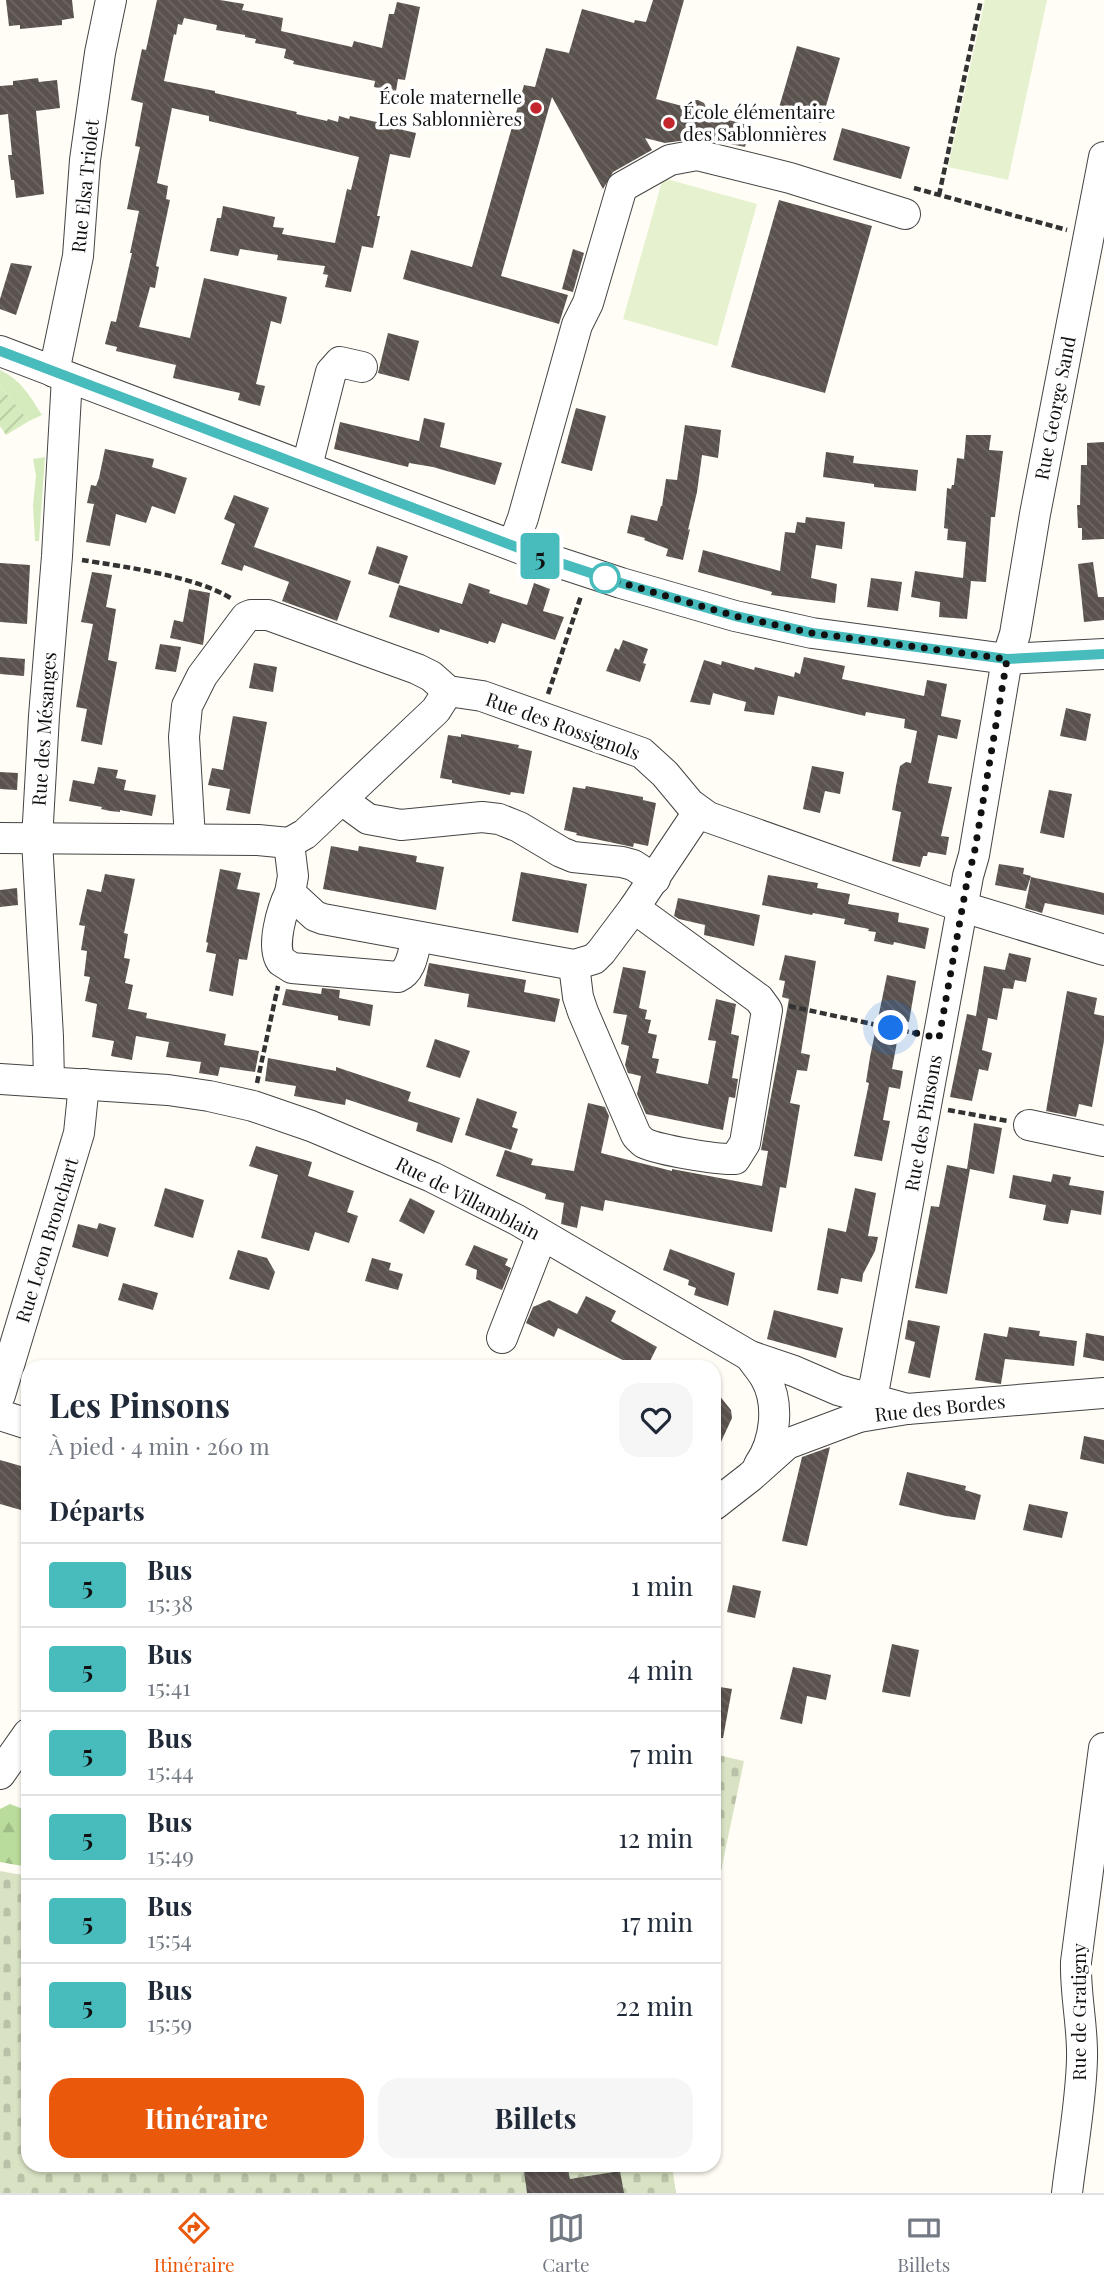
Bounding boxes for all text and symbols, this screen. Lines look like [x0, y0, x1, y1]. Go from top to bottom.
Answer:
place label: École maternelle Les Sablonnières [378, 83, 522, 131]
place label: École élémentaire des Sablonnières [683, 98, 835, 146]
marker: École maternelle Les Sablonnières [528, 100, 544, 116]
marker: École élémentaire des Sablonnières [661, 115, 677, 131]
street label: Rue Elsa Triolet [64, 117, 104, 254]
street label: Rue George Sand [1027, 334, 1081, 482]
line badge: 5 [517, 533, 563, 579]
text: 5 [534, 540, 546, 572]
unlabelled marker [590, 563, 620, 593]
street label: Rue des Mésanges [25, 651, 61, 807]
street label: Rue des Rossignols [483, 685, 644, 765]
your location [873, 1010, 908, 1045]
street label: Rue des Pinsons [897, 1052, 947, 1193]
street label: Rue de Villamblain [392, 1149, 546, 1245]
street label: Rue Leon Bronchart [9, 1154, 84, 1326]
text: Les Pinsons [49, 1382, 230, 1426]
button: heart [619, 1383, 693, 1457]
street label: Rue des Bordes [873, 1387, 1006, 1427]
text: À pied · 4 min · 260 m [49, 1430, 270, 1461]
text: Départs [49, 1493, 145, 1528]
text: Bus [147, 1552, 192, 1587]
text: 1 min [631, 1568, 693, 1603]
text: 5 [82, 1569, 93, 1601]
text: 15:38 [147, 1587, 193, 1618]
text: Bus [147, 1636, 192, 1671]
text: 4 min [627, 1652, 693, 1687]
text: 5 [82, 1653, 93, 1685]
text: 15:41 [147, 1671, 191, 1702]
text: Bus [147, 1720, 192, 1755]
text: 7 min [630, 1736, 693, 1771]
text: 5 [82, 1737, 93, 1769]
text: 15:44 [147, 1755, 194, 1786]
text: Bus [147, 1804, 192, 1839]
text: 12 min [618, 1820, 693, 1855]
text: 5 [82, 1821, 93, 1853]
text: 15:49 [147, 1839, 194, 1870]
text: Bus [147, 1888, 192, 1923]
text: 17 min [620, 1904, 693, 1939]
text: 5 [82, 1905, 93, 1937]
text: 15:54 [147, 1923, 192, 1954]
street label: Rue de Gratigny [1065, 1943, 1091, 2081]
text: Bus [147, 1972, 192, 2007]
text: 22 min [615, 1988, 693, 2023]
text: 5 [82, 1989, 93, 2021]
text: 15:59 [147, 2007, 192, 2038]
button: Itinéraire [49, 2078, 364, 2158]
button: Billets [378, 2078, 693, 2158]
tab: Itinéraire [154, 2209, 235, 2277]
tab: Carte [542, 2209, 590, 2277]
tab: Billets [897, 2209, 950, 2277]

